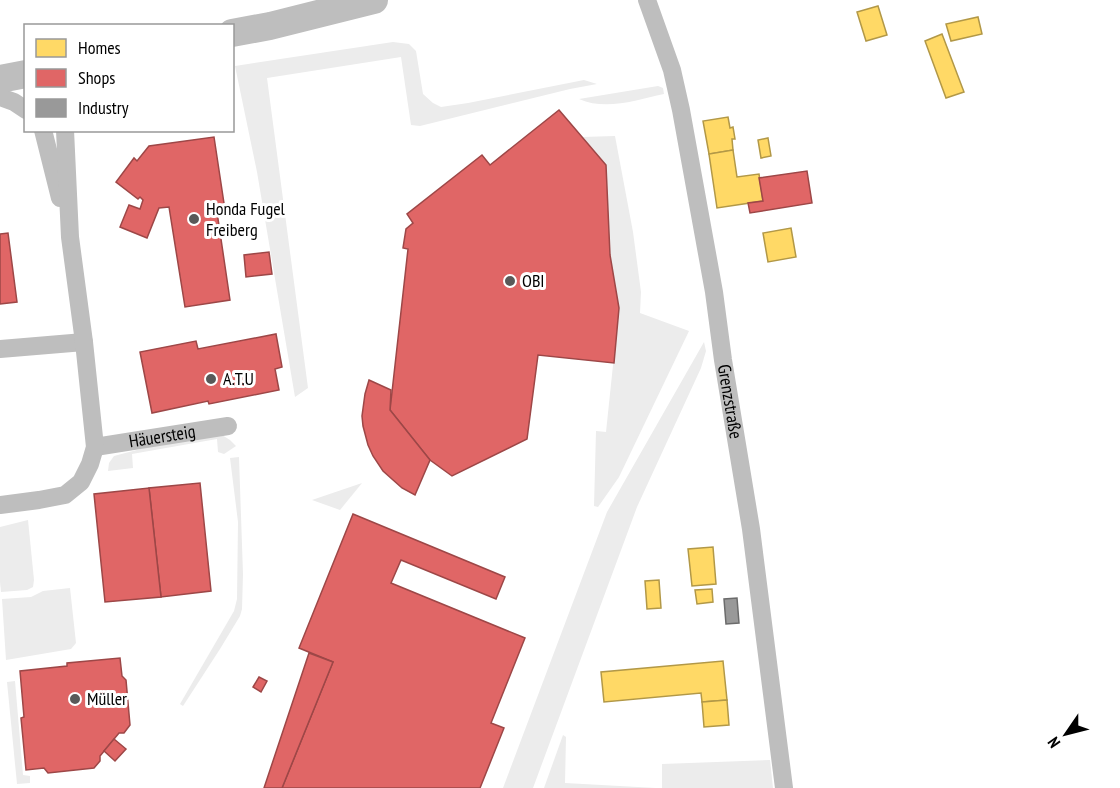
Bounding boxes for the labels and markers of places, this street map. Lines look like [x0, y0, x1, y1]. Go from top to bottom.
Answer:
place label: Honda Fugel Freiberg [206, 197, 286, 241]
marker: Honda Fugel Freiberg [187, 212, 201, 226]
place label: OBI [522, 269, 545, 292]
marker: OBI [503, 274, 517, 288]
place label: A.T.U [223, 367, 254, 390]
marker: A.T.U [204, 372, 218, 386]
place label: Müller [87, 687, 127, 710]
marker: Müller [68, 692, 82, 706]

